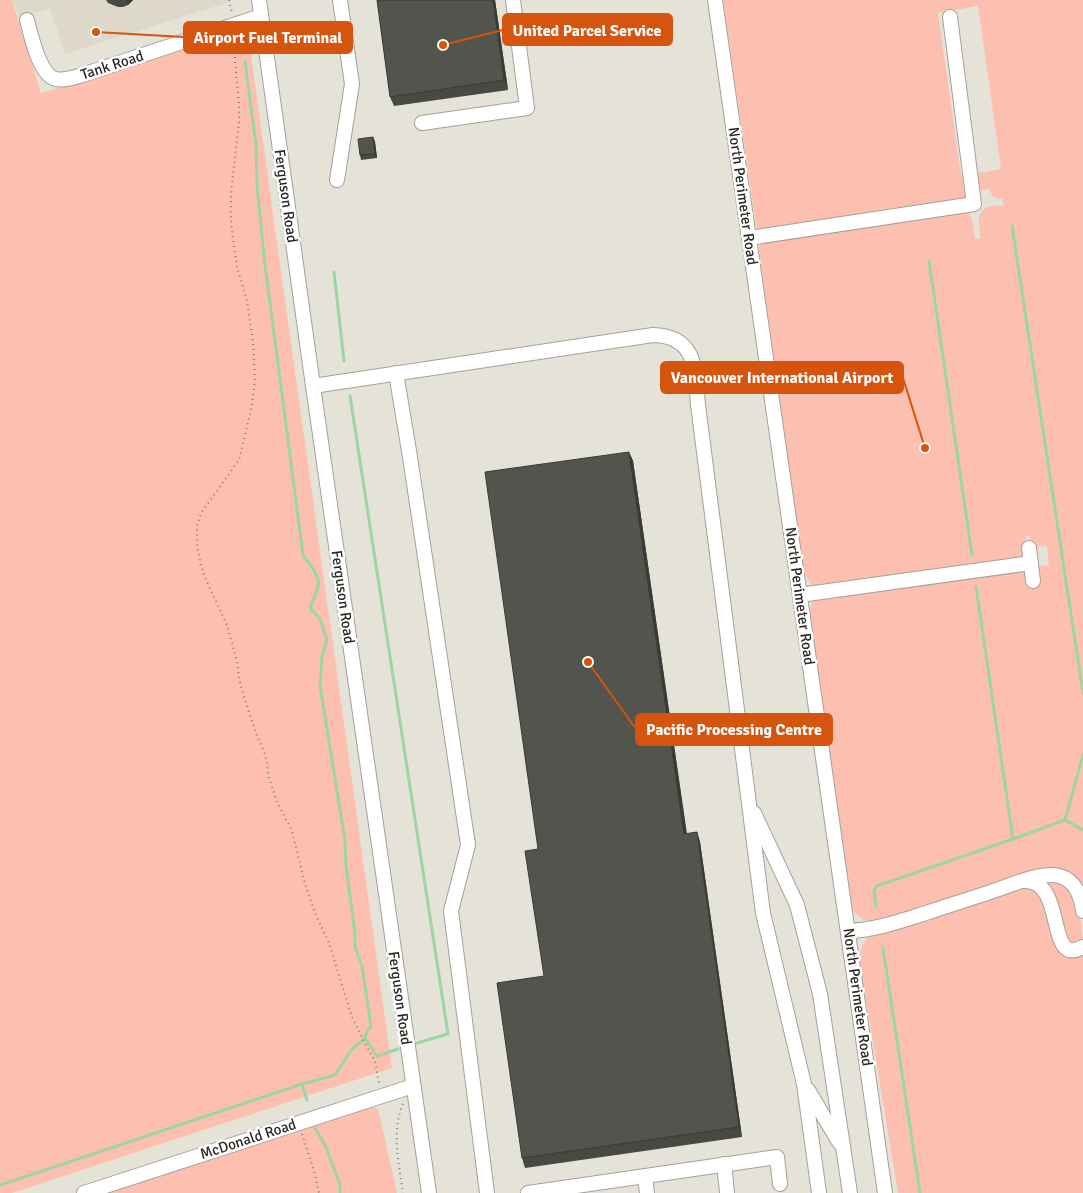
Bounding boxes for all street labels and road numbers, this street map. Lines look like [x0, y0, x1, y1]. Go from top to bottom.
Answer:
street label: Tank Road [78, 46, 146, 84]
street label: North Perimeter Road [724, 126, 762, 266]
street label: Ferguson Road [271, 148, 301, 244]
street label: North Perimeter Road [781, 526, 819, 666]
street label: Ferguson Road [328, 549, 358, 645]
street label: North Perimeter Road [839, 927, 877, 1067]
street label: Ferguson Road [385, 950, 415, 1046]
street label: McDonald Road [198, 1115, 298, 1163]

